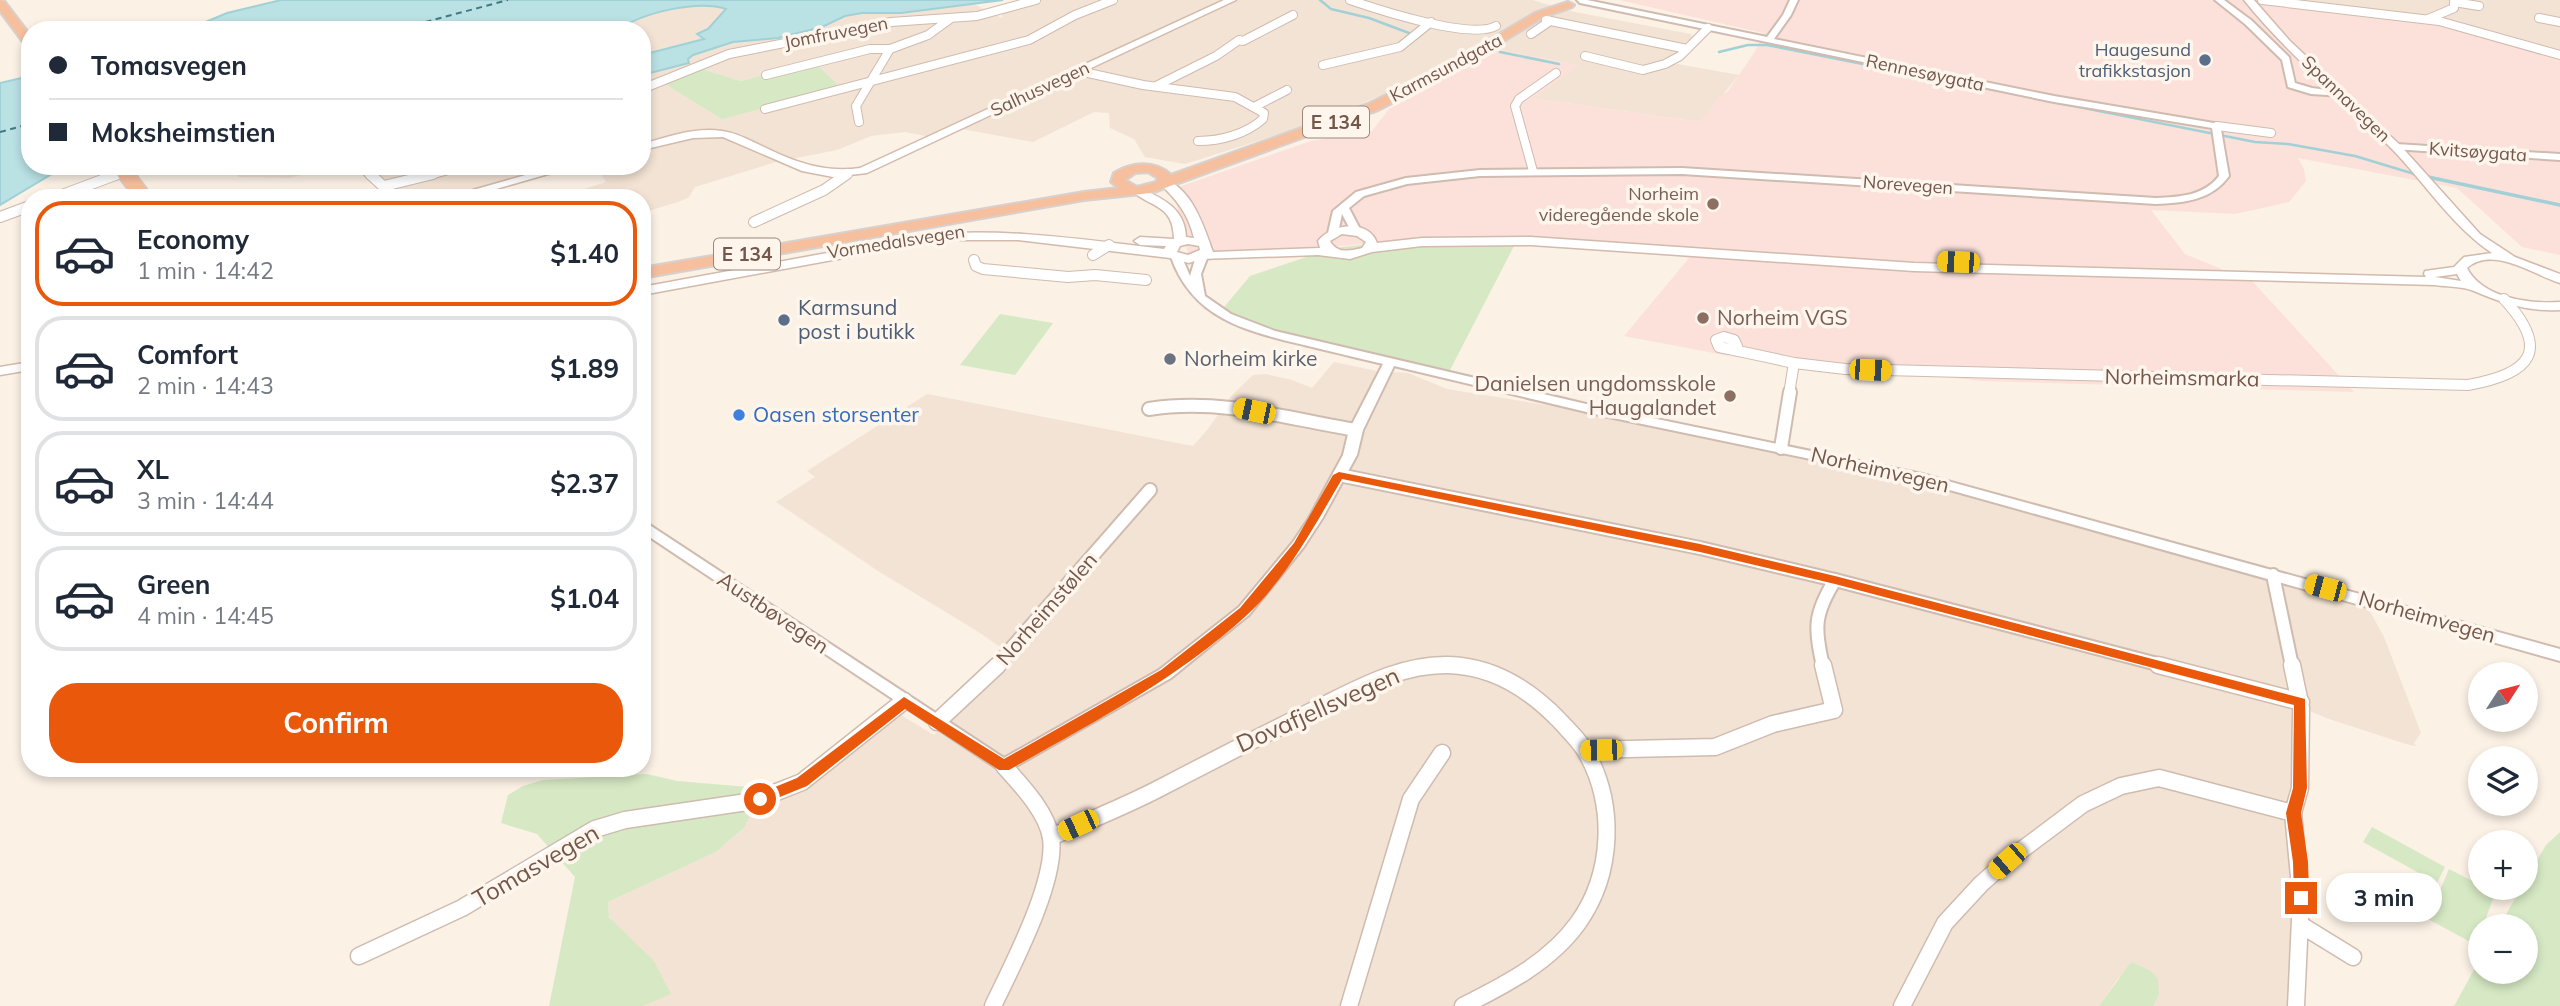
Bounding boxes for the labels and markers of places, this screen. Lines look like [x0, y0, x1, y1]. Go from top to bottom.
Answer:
place label: Haugesund trafikkstasjon [2079, 38, 2191, 82]
marker: Haugesund trafikkstasjon [2197, 52, 2213, 68]
place label: Norheim videregående skole [1539, 182, 1699, 226]
marker: Norheim videregående skole [1705, 196, 1721, 212]
place label: Karmsund post i butikk [798, 294, 915, 344]
place label: Norheim VGS [1717, 304, 1848, 330]
marker: Norheim VGS [1695, 310, 1711, 326]
marker: Karmsund post i butikk [776, 312, 792, 328]
place label: Norheim kirke [1184, 345, 1317, 371]
marker: Norheim kirke [1162, 351, 1178, 367]
place label: Danielsen ungdomsskole Haugalandet [1474, 370, 1716, 420]
marker: Danielsen ungdomsskole Haugalandet [1722, 388, 1738, 404]
place label: Oasen storsenter [753, 401, 919, 427]
marker: Oasen storsenter [731, 407, 747, 423]

